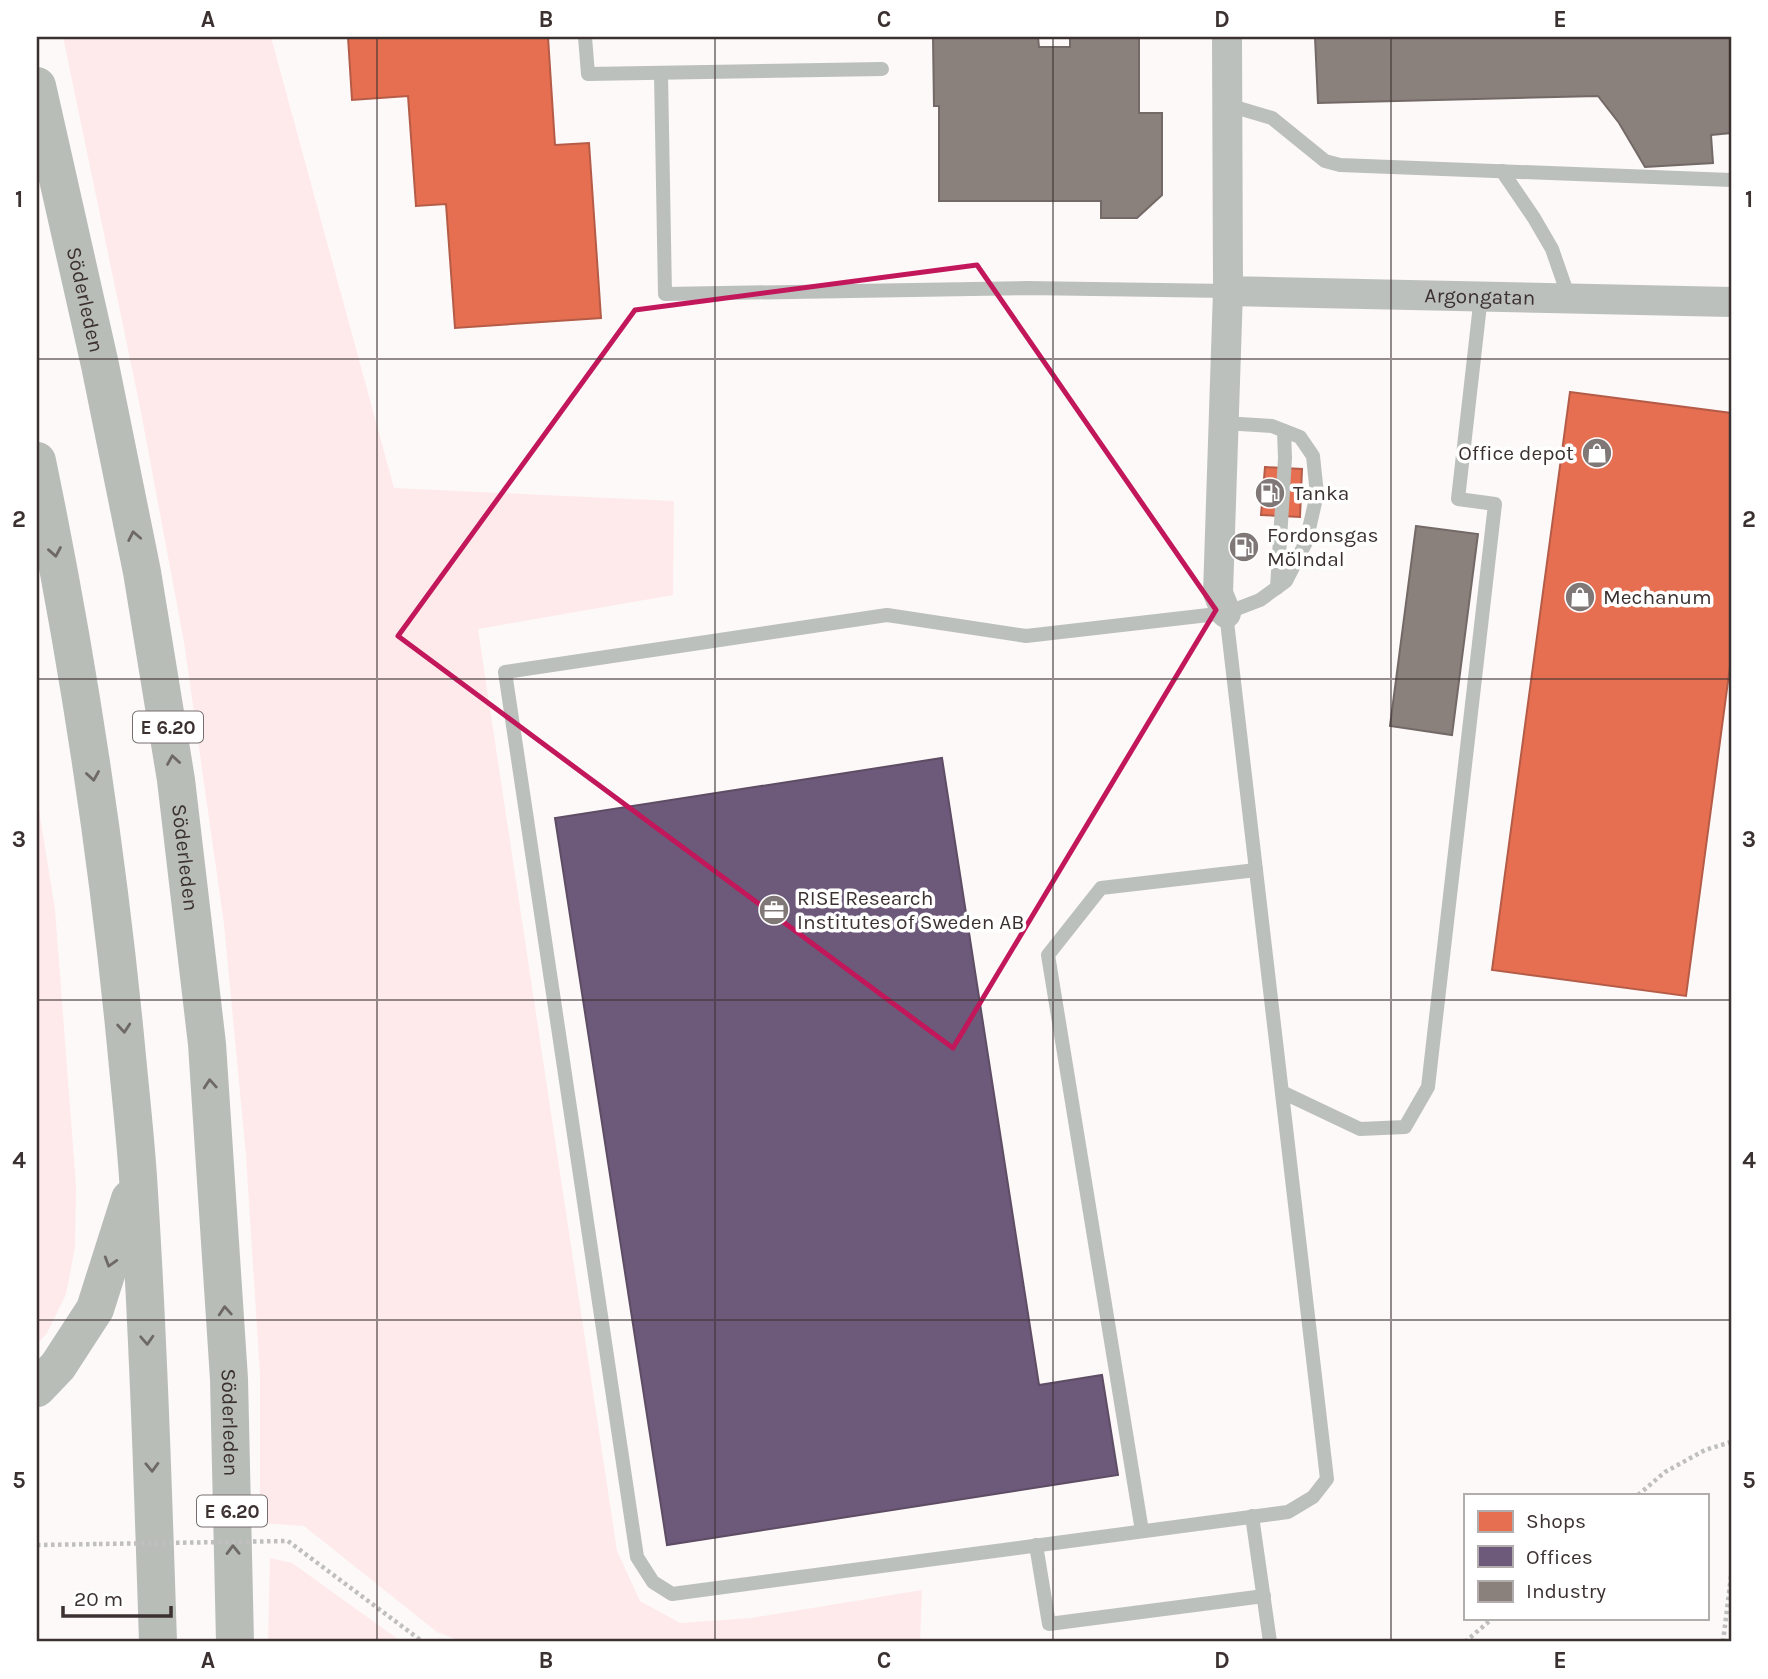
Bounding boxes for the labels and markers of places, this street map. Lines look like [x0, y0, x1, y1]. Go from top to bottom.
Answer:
shop icon: Office depot [1580, 436, 1614, 470]
place label: Office depot [1458, 441, 1574, 465]
fuel station icon: Tanka [1253, 476, 1287, 510]
place label: Tanka [1293, 481, 1349, 505]
place label: Fordonsgas Mölndal [1267, 523, 1379, 571]
fuel station icon: Fordonsgas Mölndal [1227, 530, 1261, 564]
shop icon: Mechanum [1563, 580, 1597, 614]
place label: Mechanum [1603, 585, 1712, 609]
place label: RISE Research Institutes of Sweden AB [797, 886, 1024, 934]
office icon: RISE Research Institutes of Sweden AB [757, 893, 791, 927]

